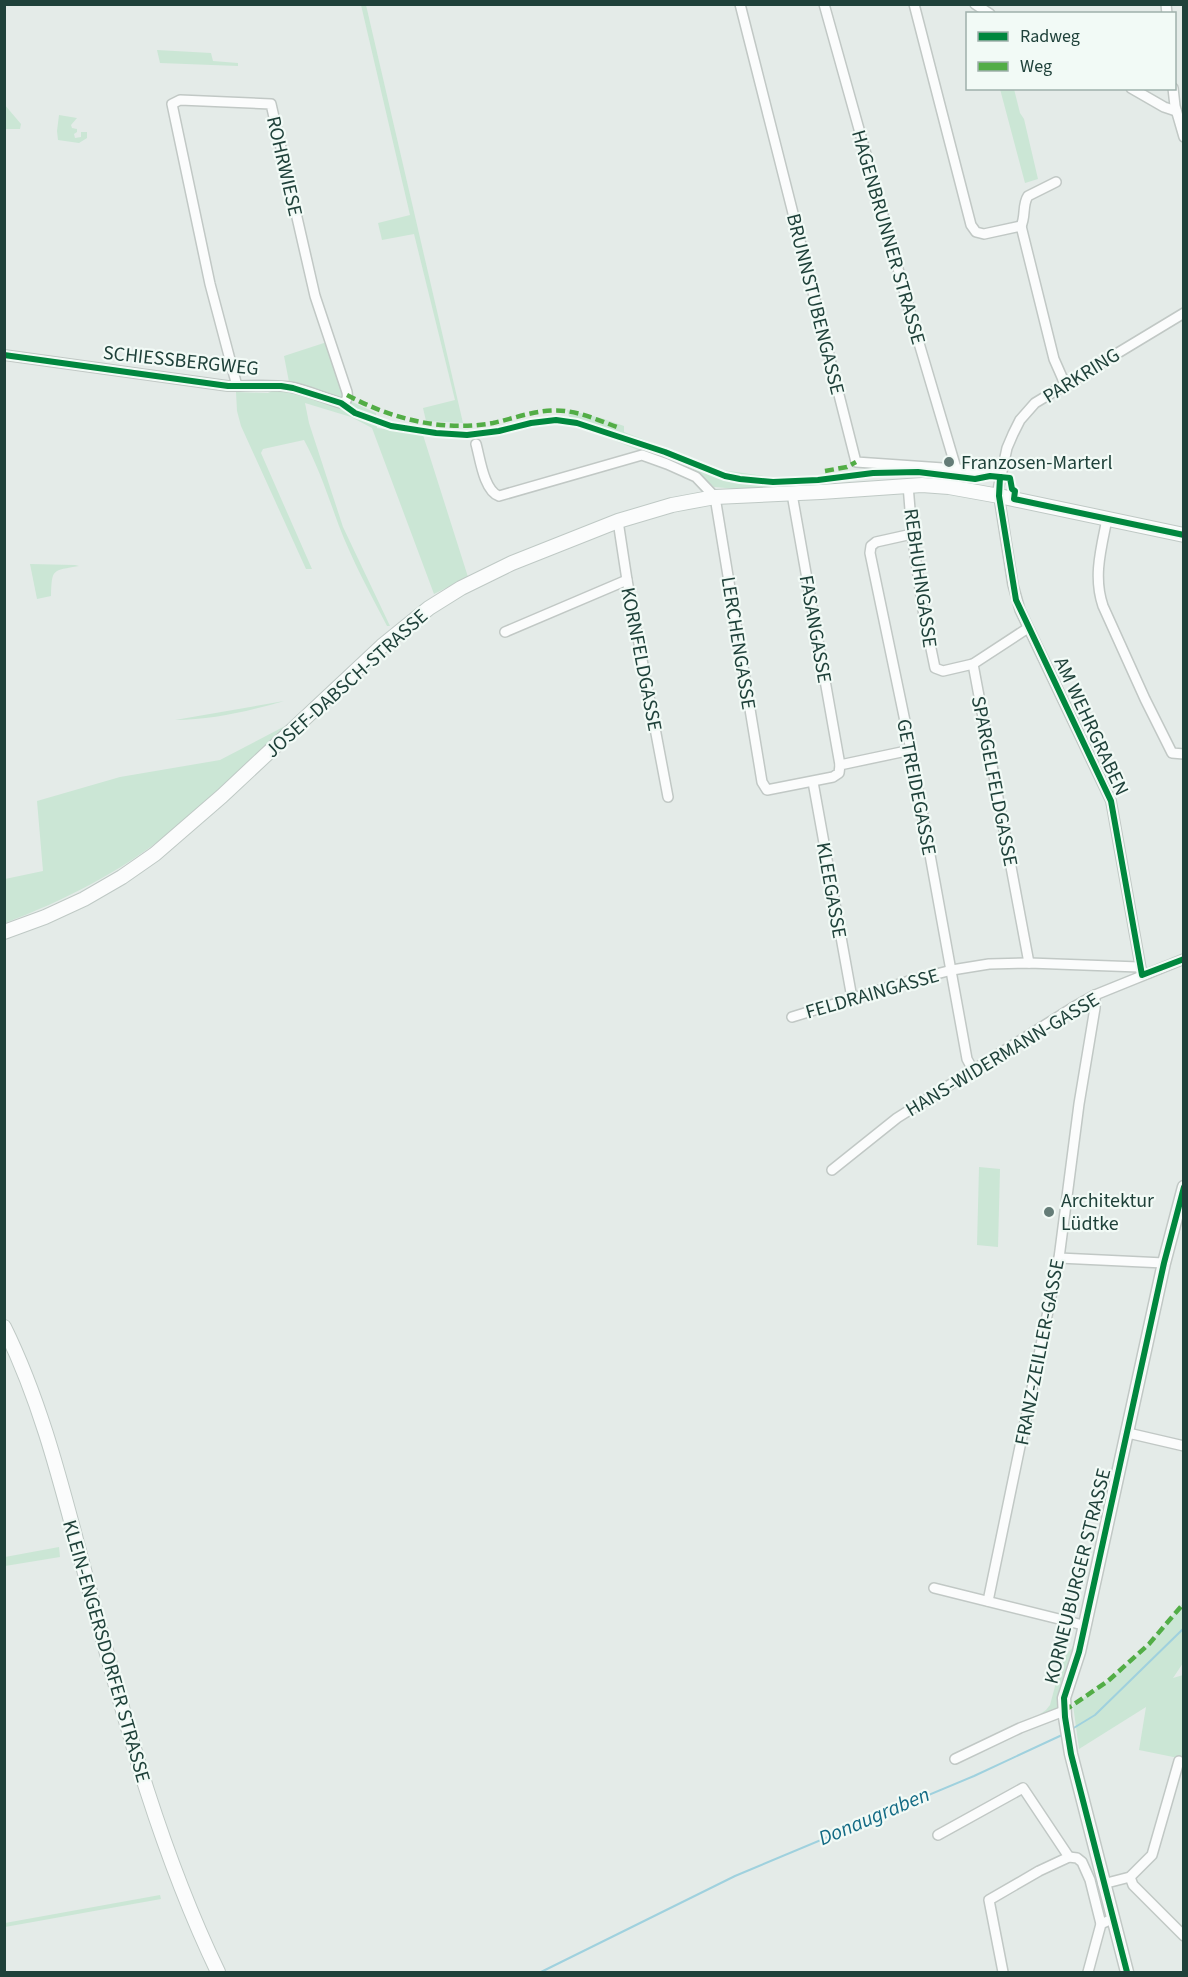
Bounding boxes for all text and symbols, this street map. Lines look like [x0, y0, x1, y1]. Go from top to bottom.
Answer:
legend [966, 12, 1176, 90]
text: Radweg [1020, 24, 1080, 49]
text: Weg [1020, 54, 1052, 79]
street label: ROHRWIESE [259, 113, 309, 219]
street label: HAGENBRUNNER STRASSE [844, 127, 932, 348]
street label: BRUNNSTUBENGASSE [779, 211, 851, 398]
street label: SCHIESSBERGWEG [102, 339, 260, 383]
street label: PARKRING [1038, 341, 1125, 411]
place label: Franzosen-Marterl [961, 449, 1113, 477]
marker: Franzosen-Marterl [942, 455, 956, 469]
street label: REBHUHNGASSE [896, 507, 944, 650]
street label: FASANGASSE [792, 573, 838, 685]
street label: LERCHENGASSE [714, 575, 762, 712]
street label: KORNFELDGASSE [613, 585, 669, 734]
street label: JOSEF-DABSCH-STRASSE [259, 603, 434, 765]
street label: AM WEHRGRABEN [1047, 653, 1135, 800]
street label: SPARGELFELDGASSE [964, 694, 1024, 869]
street label: GETREIDEGASSE [889, 717, 943, 858]
street label: KLEEGASSE [809, 840, 853, 940]
street label: FELDRAINGASSE [802, 962, 942, 1026]
street label: HANS-WIDERMANN-GASSE [900, 986, 1105, 1124]
place label: Architektur Lüdtke [1061, 1187, 1154, 1238]
marker: Architektur Lüdtke [1042, 1205, 1056, 1219]
street label: FRANZ-ZEILLER-GASSE [1008, 1257, 1072, 1448]
street label: KORNEUBURGER STRASSE [1038, 1465, 1118, 1687]
street label: KLEIN-ENGERSDORFER STRASSE [55, 1517, 157, 1786]
water label: Donaugraben [814, 1779, 934, 1853]

